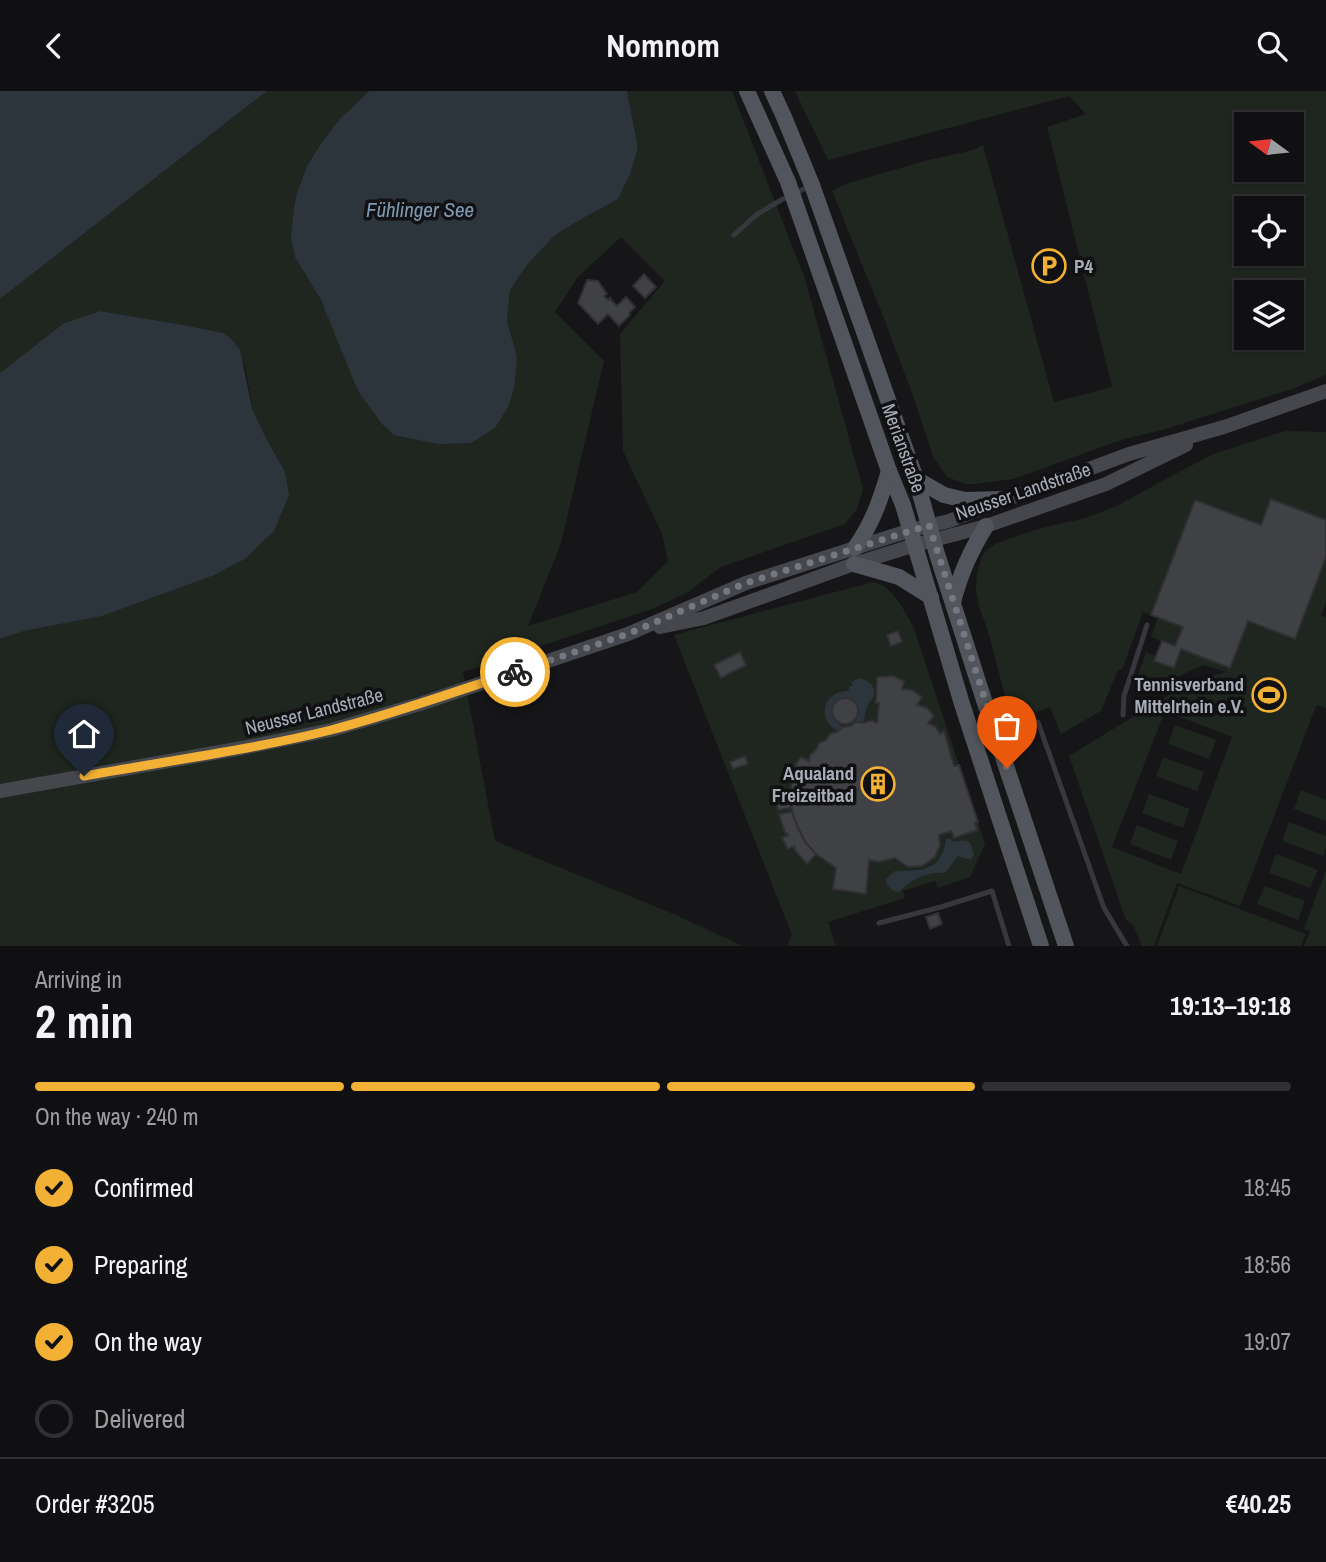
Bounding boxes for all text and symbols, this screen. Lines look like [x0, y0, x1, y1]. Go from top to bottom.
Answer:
text: Nomnom [606, 24, 720, 67]
icon: back [35, 27, 73, 65]
icon: search [1253, 27, 1291, 65]
north arrow [1234, 112, 1304, 182]
map controls [1234, 112, 1304, 350]
water label: Fühlinger See [366, 195, 474, 224]
button: locate [1234, 196, 1304, 266]
parking icon: P4 [1030, 247, 1068, 285]
place label: P4 [1074, 253, 1093, 279]
button: layers [1234, 280, 1304, 350]
street label: Merianstraße [876, 400, 932, 496]
street label: Neusser Landstraße [952, 456, 1094, 526]
courier [480, 637, 550, 707]
icon: bike [496, 653, 534, 691]
place label: Tennisverband Mittelrhein e.V. [1134, 671, 1244, 719]
sports icon: Tennisverband Mittelrhein e.V. [1250, 676, 1288, 714]
street label: Neusser Landstraße [242, 681, 386, 741]
pin [977, 696, 1037, 768]
pin [54, 704, 114, 776]
icon: bag [988, 707, 1026, 745]
icon: home [65, 715, 103, 753]
place label: Aqualand Freizeitbad [772, 760, 854, 808]
building icon: Aqualand Freizeitbad [859, 765, 897, 803]
text: Arriving in [35, 964, 122, 995]
text: 19:13–19:18 [1170, 988, 1291, 1023]
text: 2 min [35, 990, 134, 1052]
text: On the way · 240 m [35, 1101, 199, 1132]
icon: check [35, 1169, 73, 1207]
text: Confirmed [94, 1170, 194, 1205]
text: 18:45 [1244, 1172, 1291, 1203]
icon: check [35, 1246, 73, 1284]
text: Preparing [94, 1247, 188, 1282]
text: 18:56 [1244, 1249, 1291, 1280]
icon: check [35, 1323, 73, 1361]
text: On the way [94, 1324, 202, 1359]
text: 19:07 [1244, 1326, 1291, 1357]
text: Delivered [94, 1401, 185, 1436]
text: Order #3205 [35, 1486, 155, 1521]
text: €40.25 [1226, 1486, 1291, 1521]

